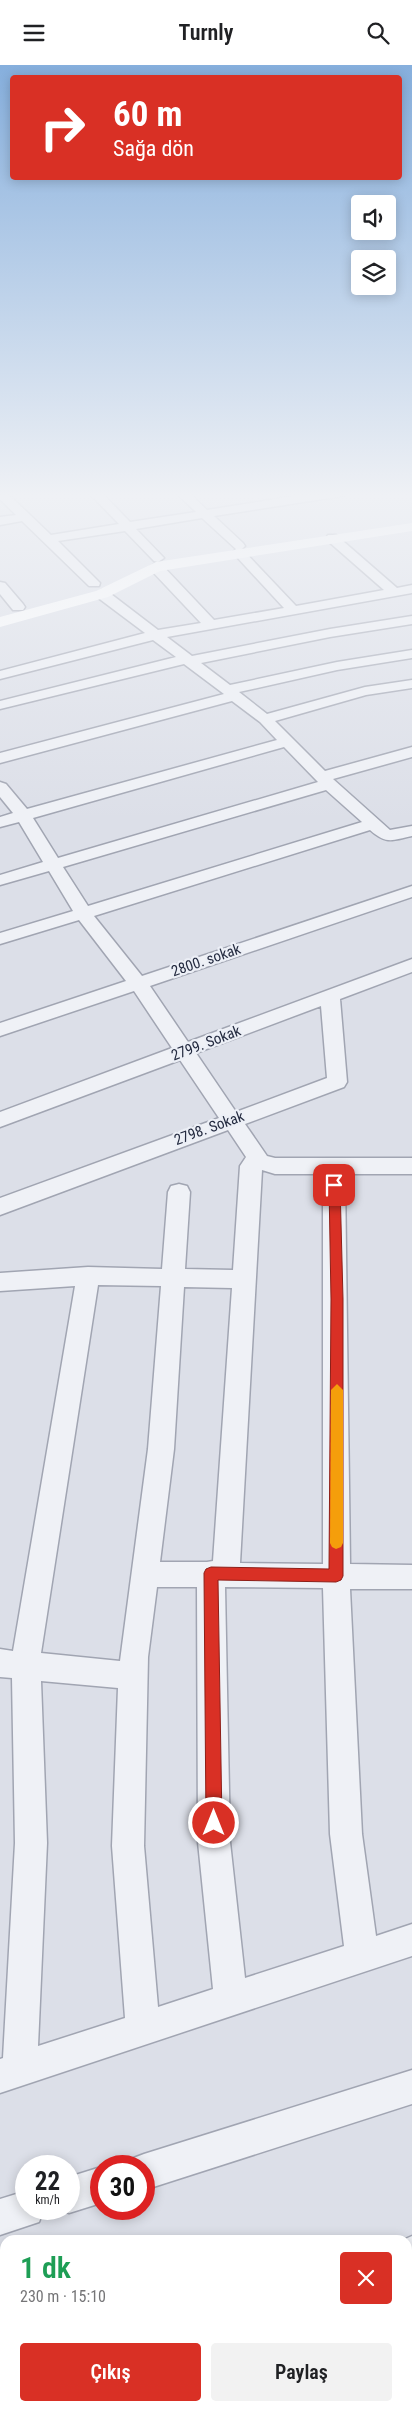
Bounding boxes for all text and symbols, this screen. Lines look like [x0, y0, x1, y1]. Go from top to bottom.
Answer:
icon: menu [20, 19, 48, 47]
icon: search [364, 19, 392, 47]
text: Turnly [179, 20, 233, 45]
text: 60 m [113, 94, 182, 135]
icon: right [30, 95, 95, 160]
text: Sağa dön [113, 136, 194, 161]
map controls [351, 195, 396, 295]
button: sound [351, 195, 396, 240]
button: layers [351, 250, 396, 295]
street label: 2800. sokak [169, 940, 243, 980]
street label: 2799. Sokak [169, 1021, 244, 1064]
street label: 2798. Sokak [172, 1107, 247, 1149]
pin [313, 1164, 355, 1206]
icon: arrive [320, 1171, 348, 1199]
position arrow [187, 1796, 239, 1848]
speed limit sign: 30 [90, 2155, 155, 2220]
text: 22 [35, 2167, 60, 2196]
text: km/h [35, 2193, 60, 2207]
text: 1 dk [20, 2250, 71, 2285]
button: close [340, 2252, 392, 2304]
text: 230 m · 15:10 [20, 2287, 106, 2306]
button: Çıkış [20, 2343, 201, 2401]
button: Paylaş [211, 2343, 392, 2401]

